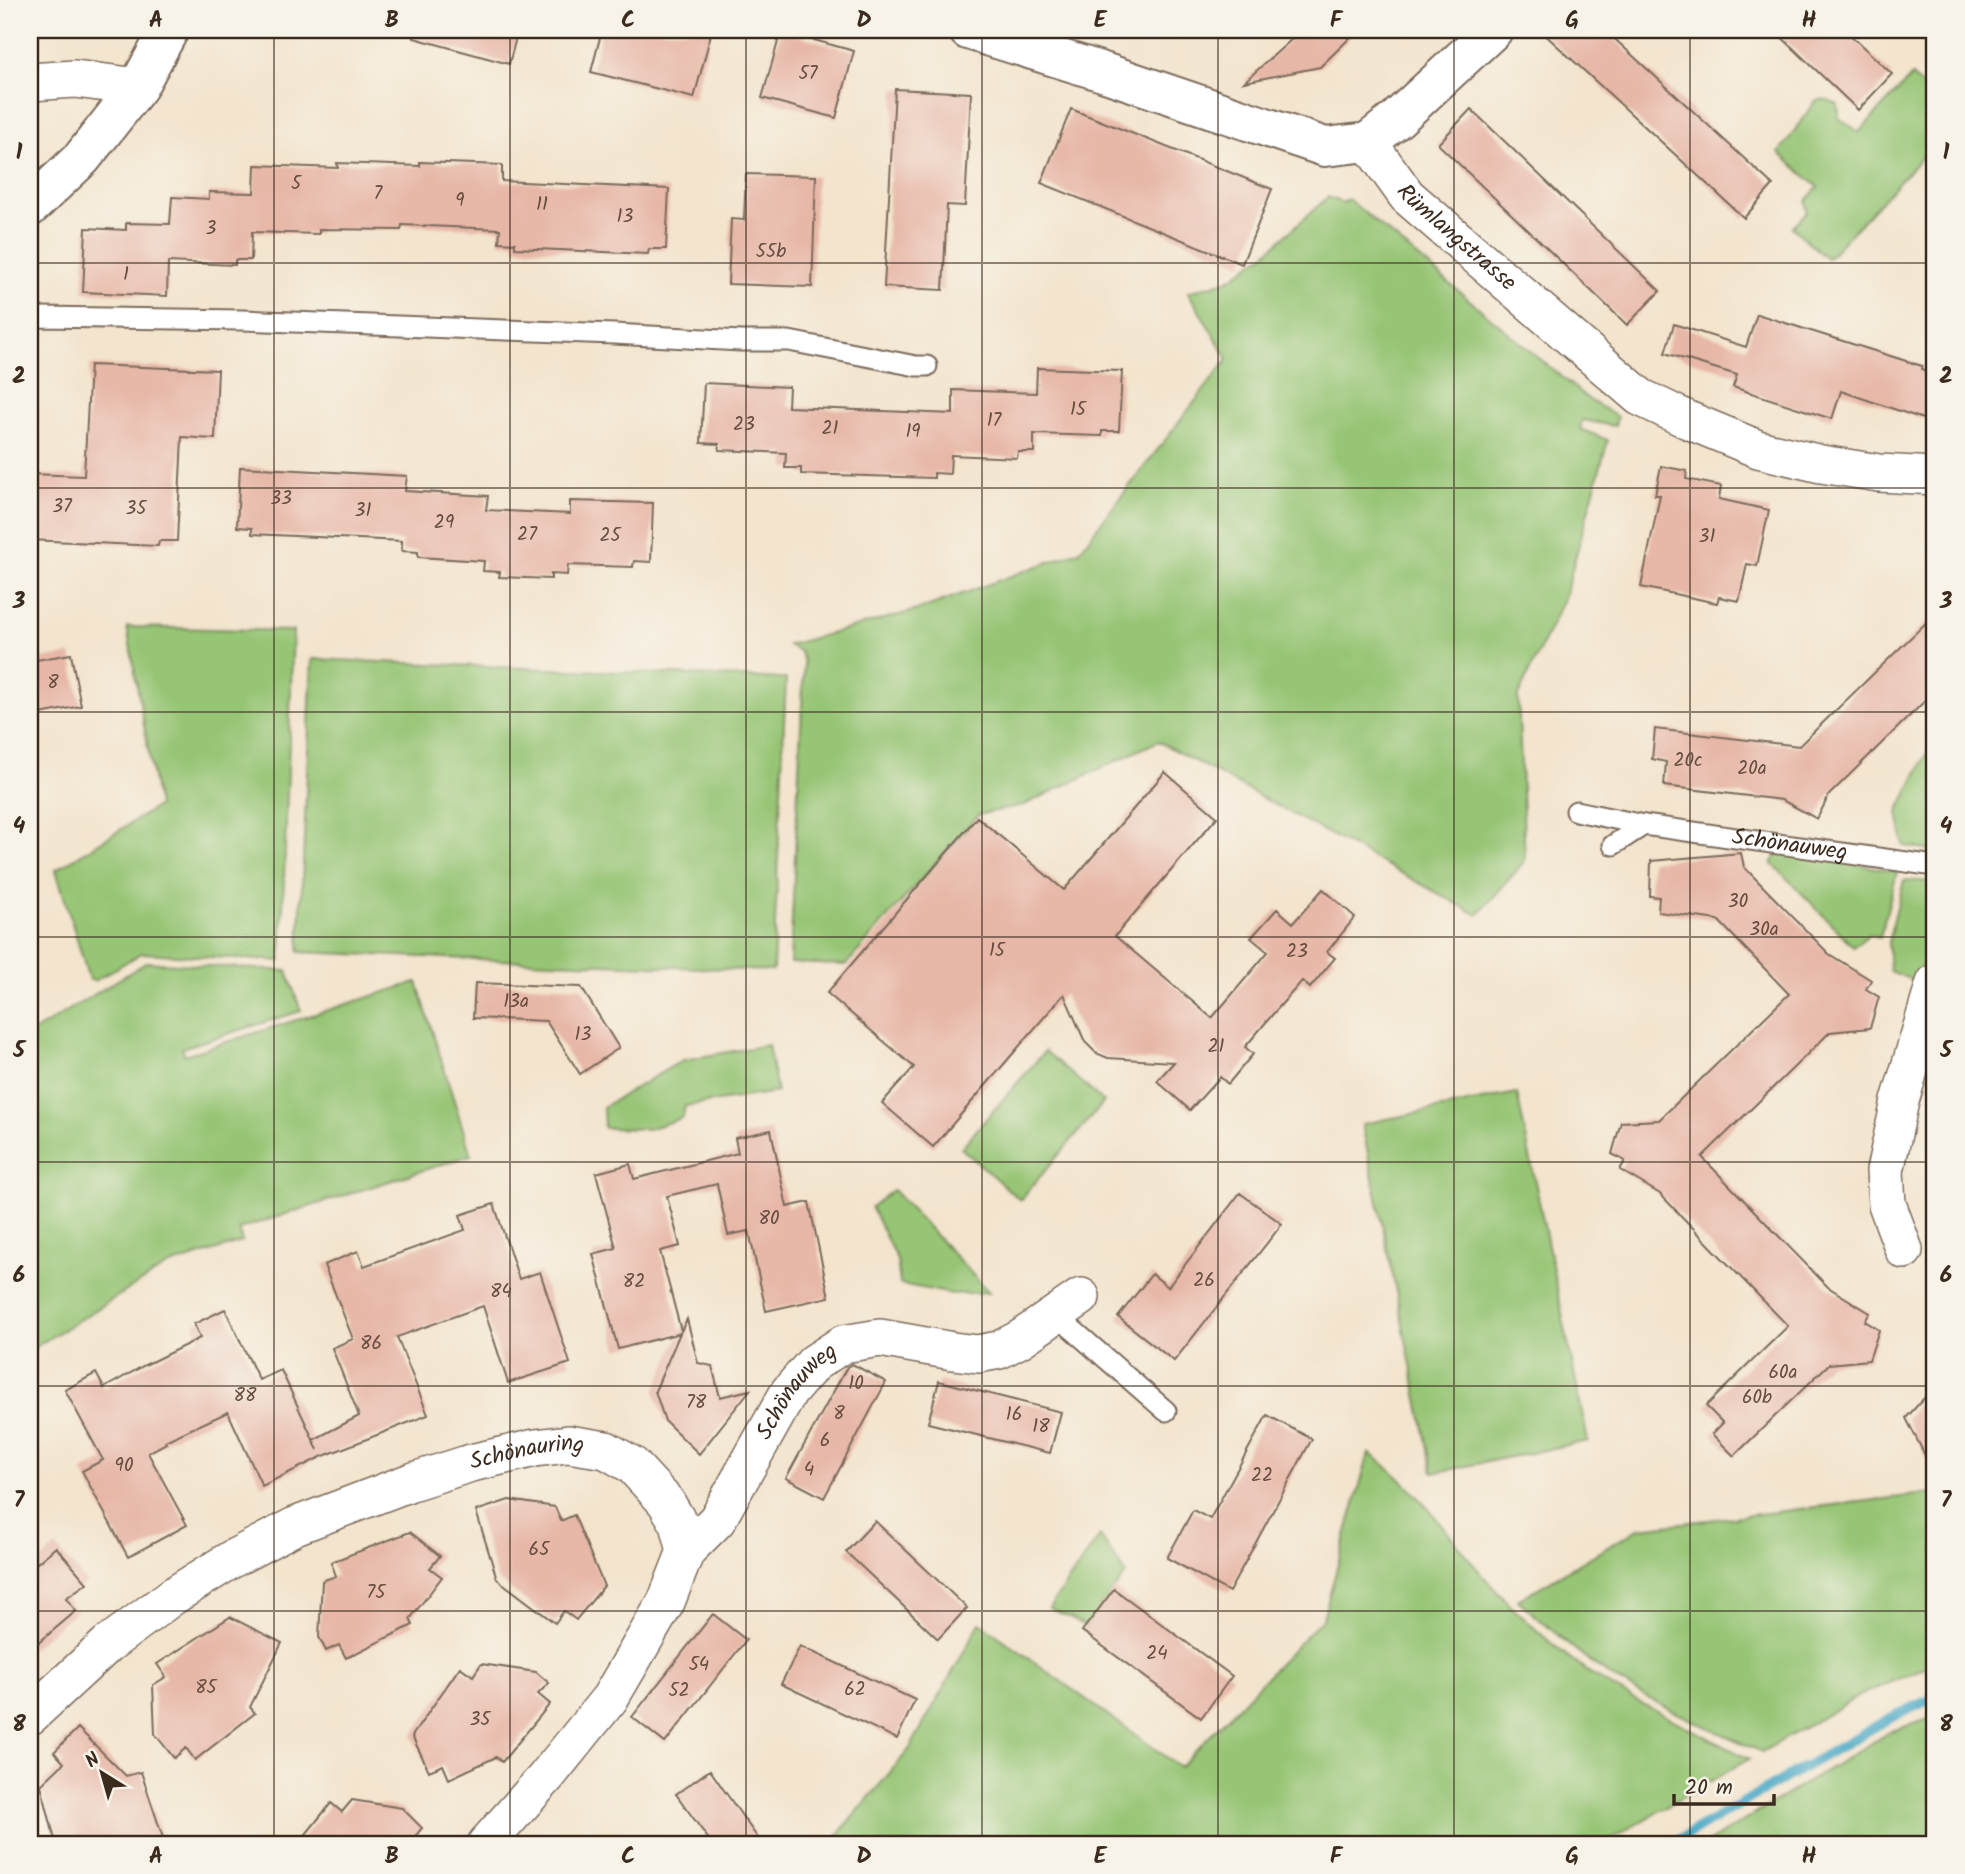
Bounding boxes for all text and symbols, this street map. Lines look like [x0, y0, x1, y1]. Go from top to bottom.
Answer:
text: A [149, 3, 163, 39]
text: B [385, 3, 399, 39]
text: C [621, 3, 635, 39]
text: D [856, 3, 872, 39]
text: E [1094, 3, 1108, 39]
text: F [1330, 3, 1344, 39]
text: G [1565, 3, 1579, 39]
text: H [1802, 3, 1817, 39]
house number: 57 [799, 59, 819, 89]
text: 1 [16, 135, 23, 171]
text: 1 [1943, 135, 1950, 171]
house number: 5 [291, 169, 303, 199]
street label: Rümlangstrasse [1386, 177, 1524, 301]
house number: 7 [374, 179, 384, 209]
house number: 9 [455, 186, 465, 216]
house number: 11 [536, 190, 548, 220]
house number: 13 [617, 202, 634, 232]
house number: 3 [206, 214, 217, 244]
house number: 55b [756, 237, 786, 267]
house number: 1 [123, 260, 129, 290]
text: 2 [12, 359, 26, 395]
text: 2 [1939, 359, 1953, 395]
house number: 15 [1070, 395, 1088, 425]
house number: 17 [987, 406, 1003, 436]
house number: 23 [733, 410, 755, 440]
house number: 21 [821, 414, 839, 444]
house number: 19 [905, 417, 921, 447]
house number: 33 [270, 484, 292, 514]
house number: 37 [52, 492, 73, 522]
house number: 35 [125, 494, 148, 524]
house number: 31 [355, 496, 371, 526]
house number: 29 [434, 508, 454, 538]
house number: 27 [517, 520, 538, 550]
house number: 25 [599, 521, 622, 551]
house number: 31 [1699, 522, 1715, 552]
text: 3 [12, 584, 26, 620]
text: 3 [1939, 584, 1953, 620]
house number: 8 [47, 668, 59, 698]
house number: 20c [1674, 746, 1703, 776]
house number: 20a [1737, 754, 1767, 784]
text: 4 [13, 809, 26, 845]
text: 4 [1940, 809, 1953, 845]
street label: Schönauweg [1730, 820, 1850, 871]
house number: 30 [1728, 887, 1748, 917]
house number: 30a [1749, 915, 1779, 945]
house number: 15 [989, 936, 1007, 966]
house number: 23 [1286, 937, 1308, 967]
house number: 13a [503, 987, 529, 1017]
house number: 13 [575, 1020, 592, 1050]
house number: 21 [1207, 1032, 1225, 1062]
text: 5 [12, 1033, 27, 1069]
text: 5 [1939, 1033, 1954, 1069]
house number: 80 [759, 1204, 779, 1234]
text: 6 [13, 1258, 25, 1294]
text: 6 [1940, 1258, 1952, 1294]
house number: 26 [1193, 1266, 1215, 1296]
house number: 82 [623, 1267, 645, 1297]
house number: 84 [490, 1277, 512, 1307]
house number: 86 [360, 1329, 382, 1359]
street label: Schönauweg [747, 1334, 845, 1447]
house number: 60a [1769, 1358, 1797, 1388]
house number: 10 [848, 1369, 864, 1399]
house number: 88 [234, 1381, 257, 1411]
house number: 60b [1742, 1383, 1772, 1413]
house number: 78 [686, 1388, 707, 1418]
house number: 8 [833, 1399, 845, 1429]
house number: 16 [1006, 1400, 1022, 1430]
house number: 18 [1032, 1412, 1050, 1442]
street label: Schönauring [466, 1426, 587, 1481]
house number: 6 [820, 1426, 830, 1456]
house number: 90 [115, 1451, 133, 1481]
house number: 4 [804, 1455, 814, 1485]
house number: 22 [1251, 1461, 1273, 1491]
text: 7 [14, 1483, 26, 1519]
text: 7 [1941, 1483, 1953, 1519]
house number: 65 [529, 1535, 551, 1565]
house number: 75 [367, 1578, 387, 1608]
house number: 24 [1146, 1639, 1168, 1669]
house number: 54 [689, 1650, 709, 1680]
house number: 85 [195, 1673, 219, 1703]
house number: 62 [844, 1675, 866, 1705]
house number: 52 [668, 1676, 690, 1706]
house number: 35 [469, 1705, 492, 1735]
text: 8 [12, 1707, 26, 1743]
text: 8 [1939, 1707, 1953, 1743]
north arrow [66, 1738, 136, 1808]
text: N [79, 1745, 107, 1777]
scale bar [1674, 1762, 1774, 1806]
text: 20 m [1685, 1772, 1733, 1805]
text: A [149, 1839, 163, 1874]
text: B [385, 1839, 399, 1874]
text: C [621, 1839, 635, 1874]
text: D [856, 1839, 872, 1874]
text: E [1094, 1839, 1108, 1874]
text: F [1330, 1839, 1344, 1874]
text: G [1565, 1839, 1579, 1874]
text: H [1802, 1839, 1817, 1874]

